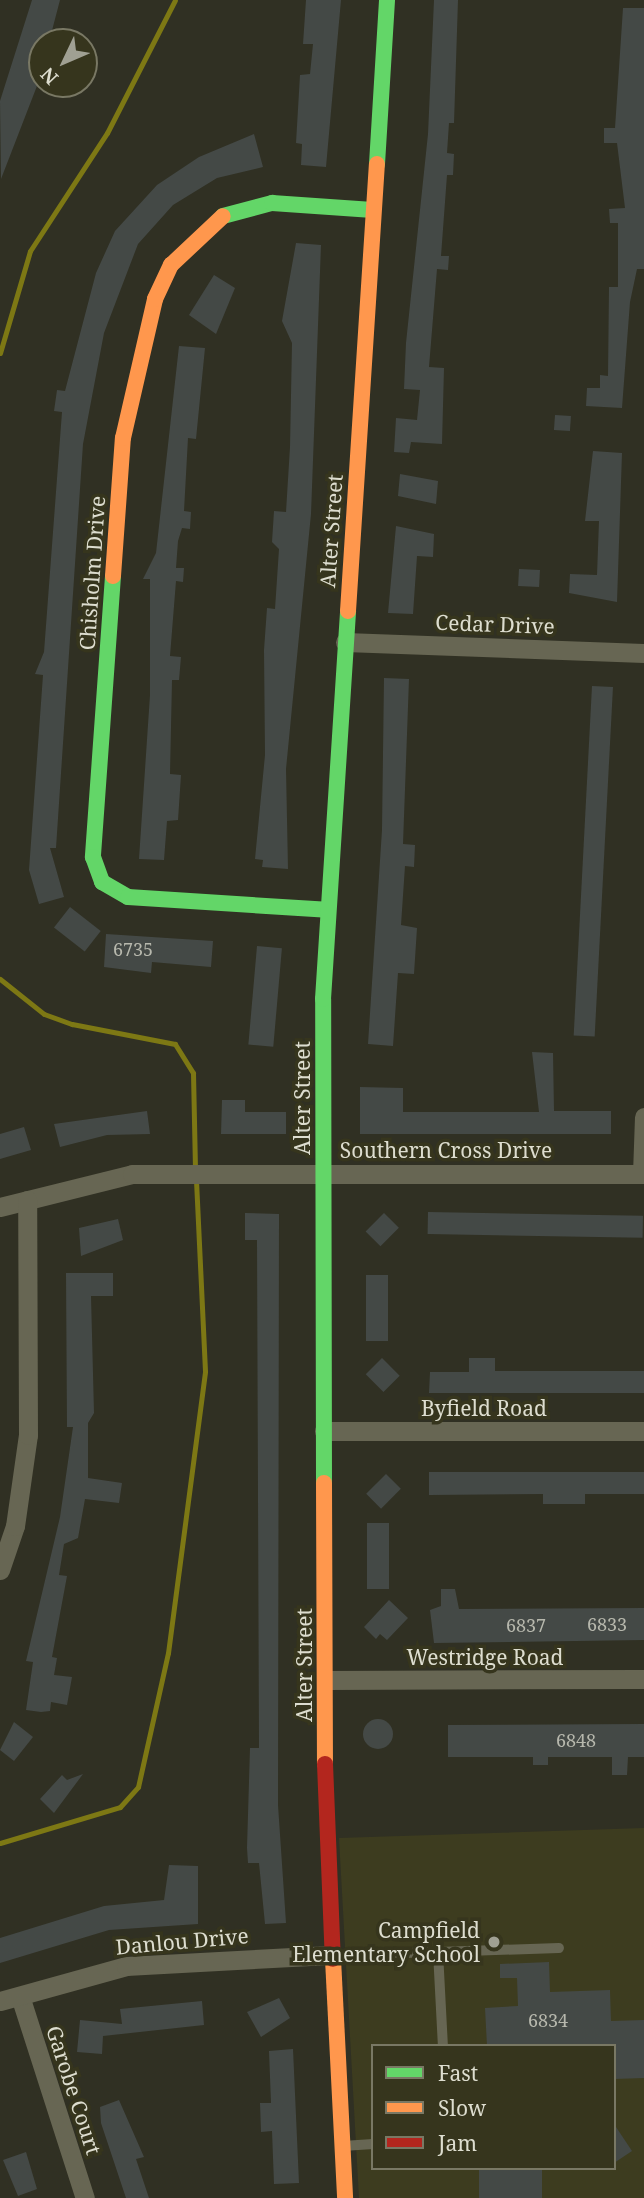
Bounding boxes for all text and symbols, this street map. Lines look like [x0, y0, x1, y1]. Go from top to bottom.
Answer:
north arrow [28, 28, 98, 98]
text: N [35, 62, 64, 91]
street label: Alter Street [314, 473, 348, 589]
street label: Chisholm Drive [74, 495, 110, 651]
street label: Cedar Drive [435, 609, 555, 639]
house number: 6735 [113, 938, 153, 960]
street label: Alter Street [289, 1041, 315, 1155]
street label: Southern Cross Drive [340, 1137, 552, 1163]
street label: Byfield Road [421, 1395, 547, 1421]
street label: Alter Street [291, 1608, 317, 1722]
house number: 6833 [587, 1613, 627, 1635]
house number: 6837 [506, 1614, 546, 1636]
street label: Westridge Road [407, 1644, 563, 1670]
house number: 6848 [556, 1729, 596, 1751]
place label: Campfield Elementary School [292, 1917, 480, 1967]
street label: Danlou Drive [114, 1923, 250, 1959]
marker: Campfield Elementary School [486, 1934, 502, 1950]
house number: 6834 [528, 2009, 568, 2031]
street label: Garobe Court [41, 2022, 107, 2158]
legend [371, 2044, 616, 2170]
text: Fast [438, 2059, 478, 2087]
text: Slow [438, 2094, 486, 2122]
text: Jam [438, 2129, 477, 2157]

